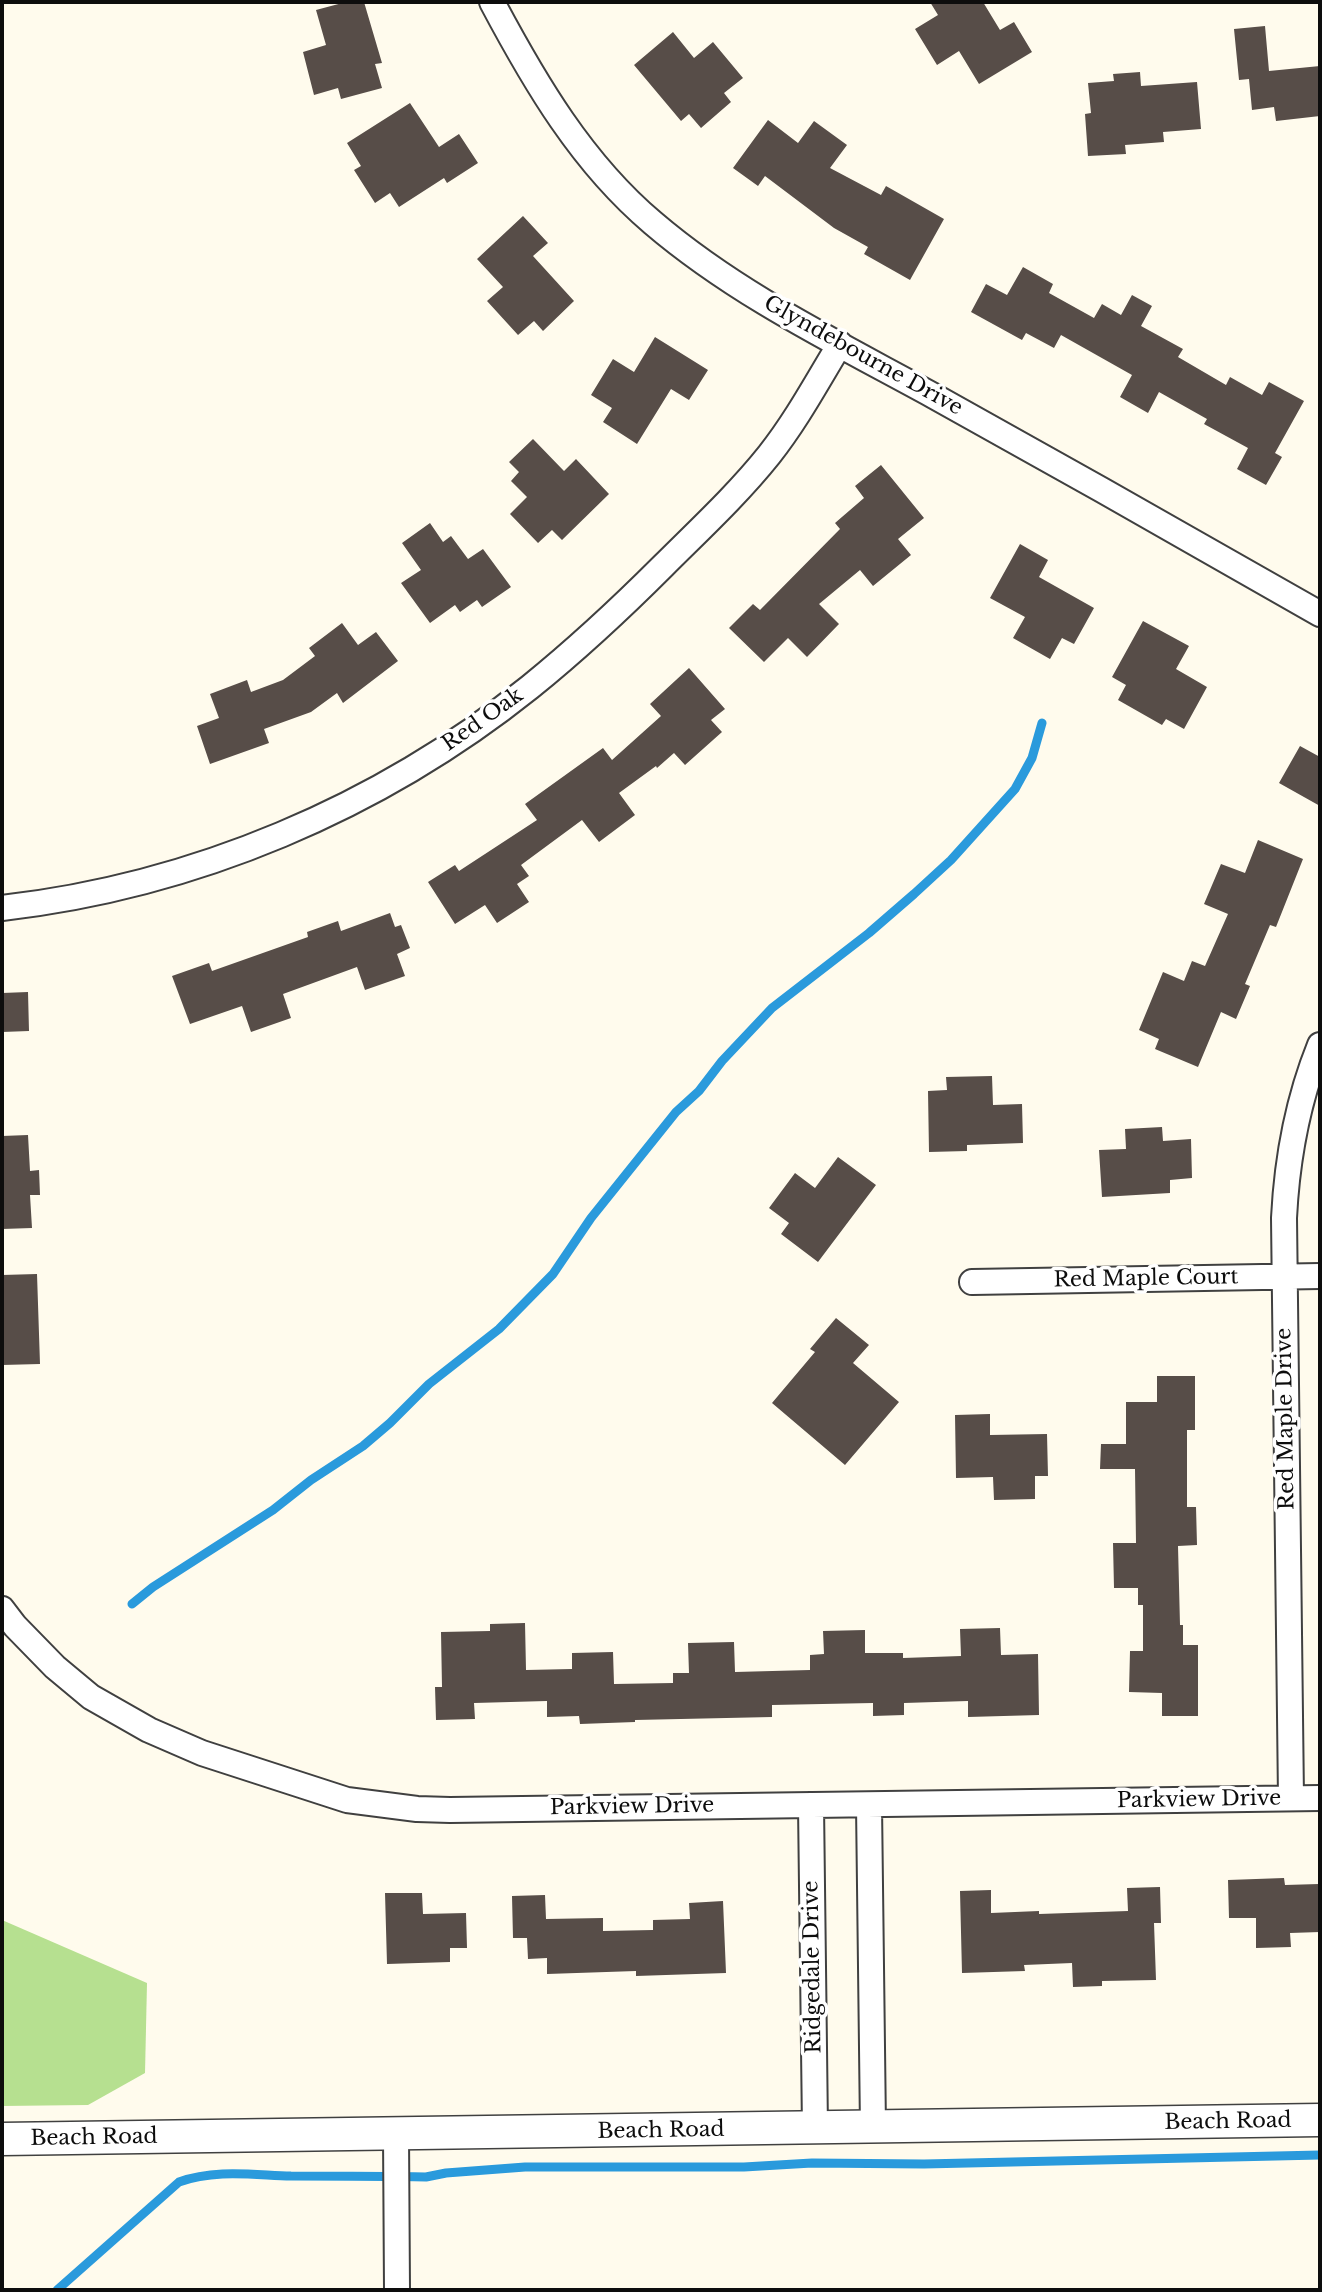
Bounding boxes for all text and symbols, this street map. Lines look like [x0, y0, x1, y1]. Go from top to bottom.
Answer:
street label: Glyndebourne Drive [759, 291, 967, 421]
street label: Red Oak [438, 683, 528, 757]
street label: Red Maple Court [1053, 1265, 1239, 1293]
street label: Red Maple Drive [1272, 1328, 1300, 1510]
street label: Parkview Drive [1117, 1786, 1281, 1814]
street label: Parkview Drive [550, 1793, 714, 1821]
street label: Ridgedale Drive [799, 1880, 827, 2054]
street label: Beach Road [1164, 2108, 1292, 2136]
street label: Beach Road [597, 2117, 725, 2145]
street label: Beach Road [30, 2124, 158, 2152]

